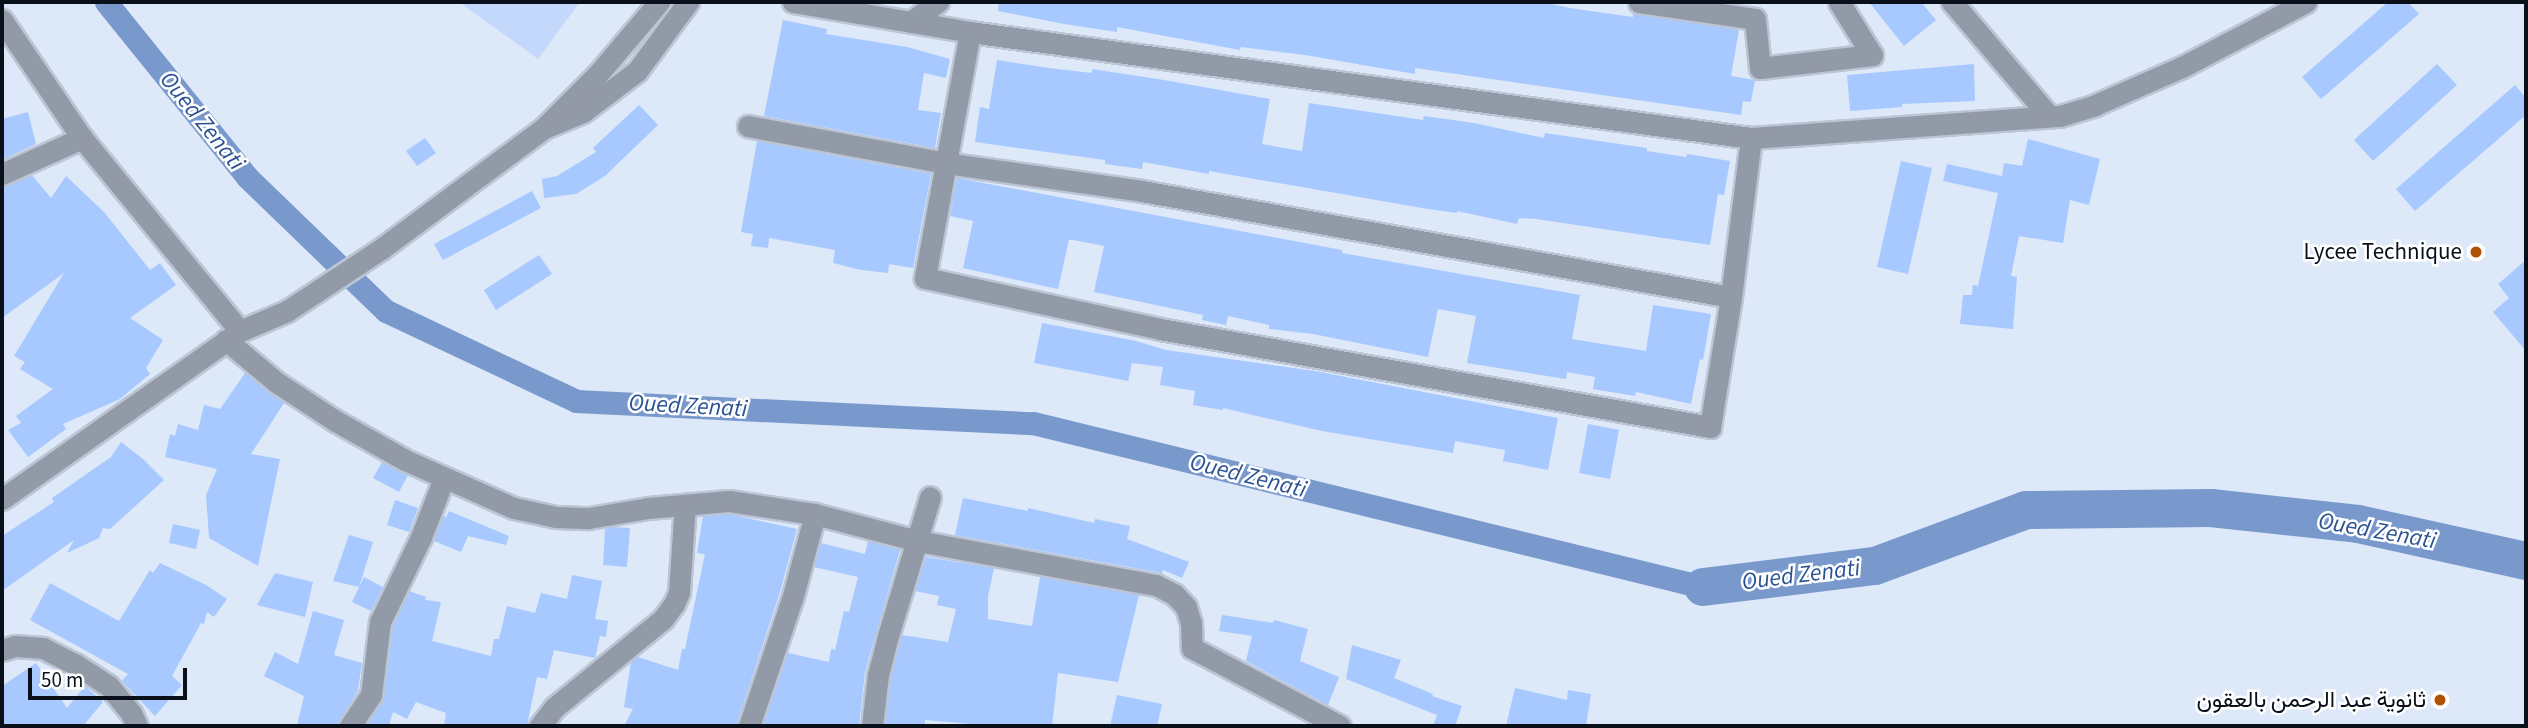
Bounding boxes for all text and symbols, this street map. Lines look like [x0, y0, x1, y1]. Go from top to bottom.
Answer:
water label: Oued Zenati [153, 66, 251, 176]
place label: Lycee Technique [2303, 238, 2462, 266]
marker: Lycee Technique [2468, 244, 2484, 260]
water label: Oued Zenati [628, 389, 748, 423]
water label: Oued Zenati [1187, 448, 1309, 504]
water label: Oued Zenati [2316, 506, 2438, 556]
water label: Oued Zenati [1740, 553, 1862, 597]
scale bar [32, 654, 191, 698]
text: 50 m [41, 665, 83, 695]
place label: ثانوية عبد الرحمن بالعقون [2196, 686, 2426, 714]
marker: ثانوية عبد الرحمن بالعقون [2432, 692, 2448, 708]

